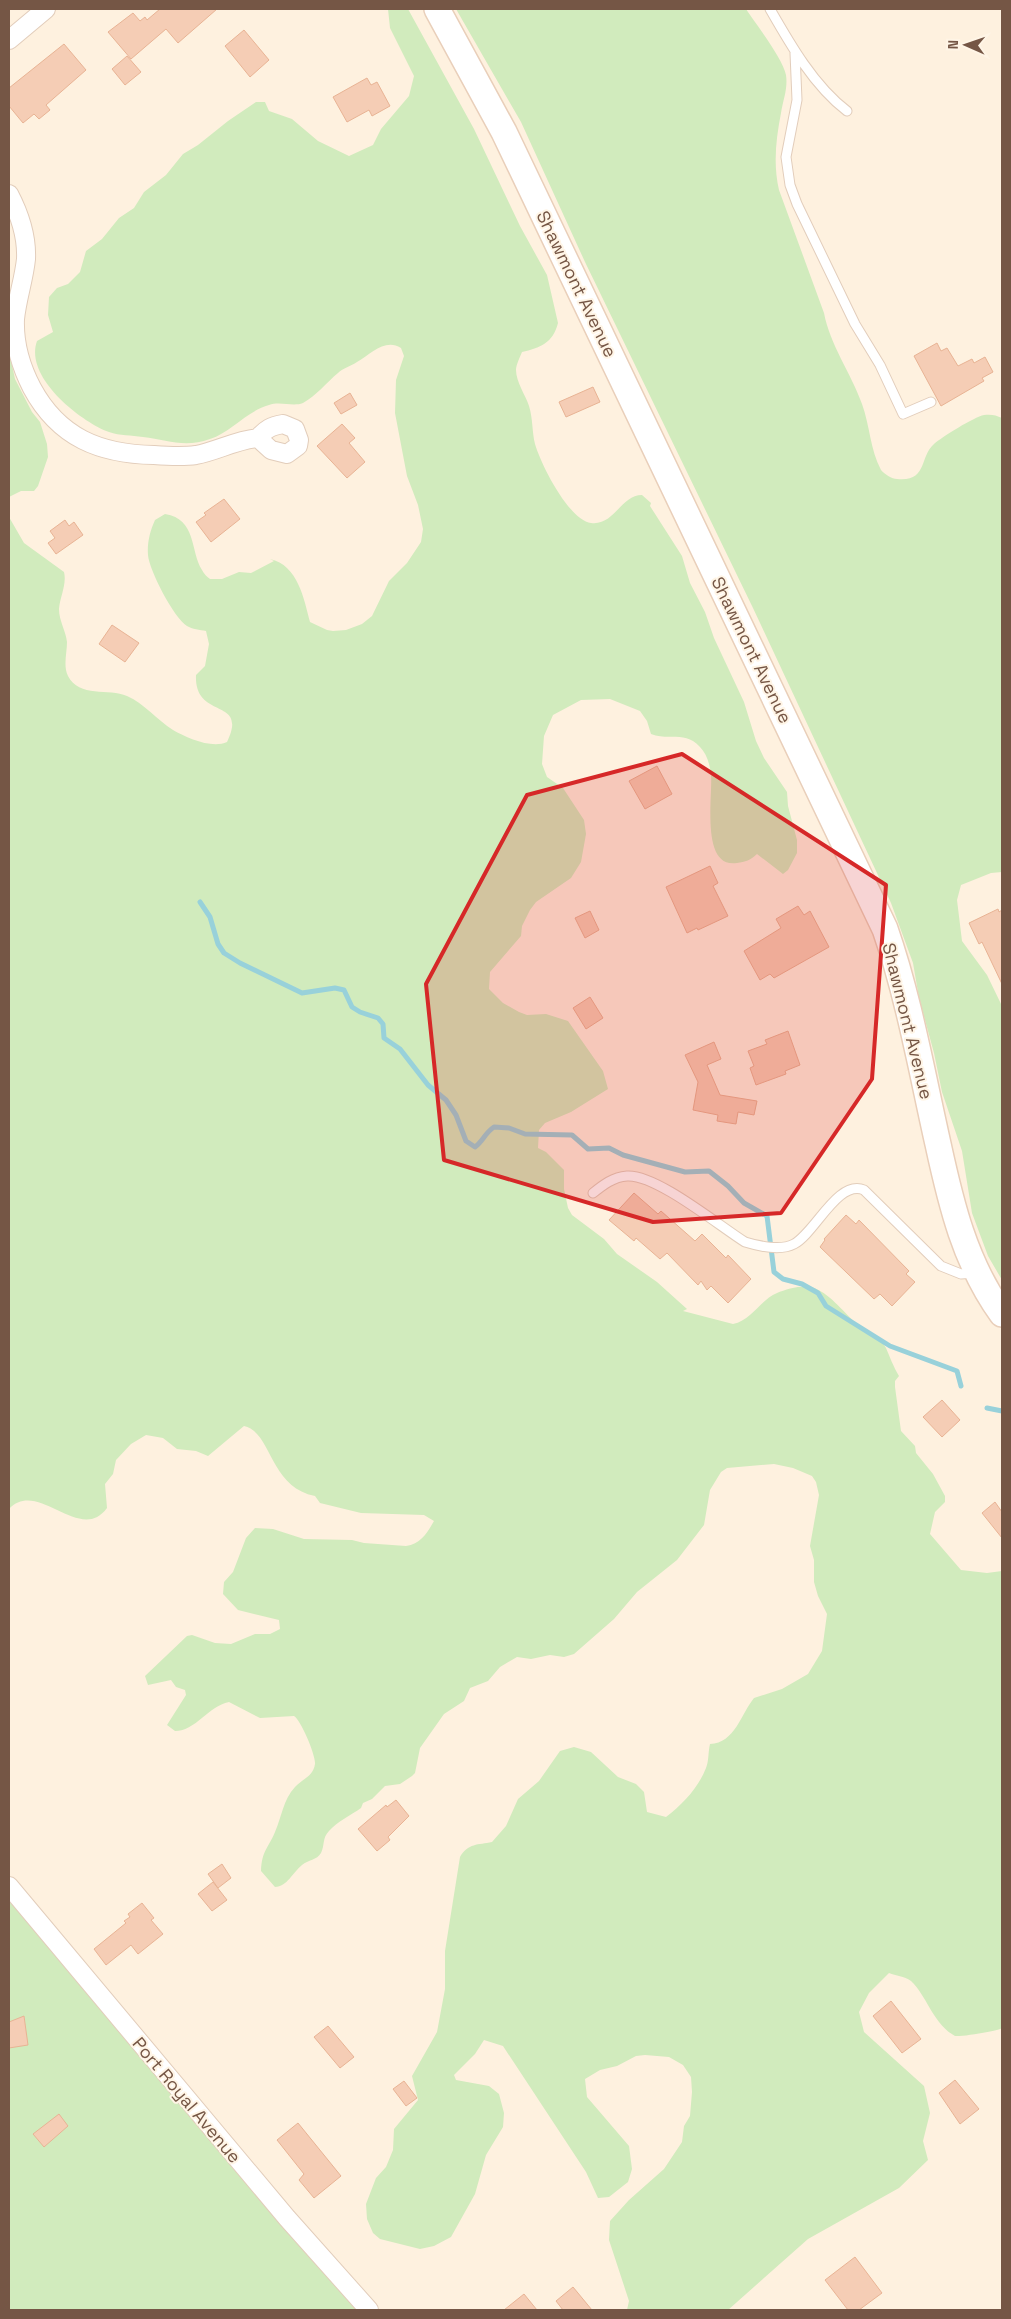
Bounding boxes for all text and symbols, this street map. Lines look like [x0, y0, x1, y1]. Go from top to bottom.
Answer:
north arrow [941, 20, 991, 70]
text: N [944, 40, 962, 50]
street label: Shawmont Avenue [532, 207, 622, 361]
street label: Shawmont Avenue [707, 573, 797, 727]
street label: Shawmont Avenue [877, 940, 939, 1102]
street label: Port Royal Avenue [128, 2032, 246, 2168]

